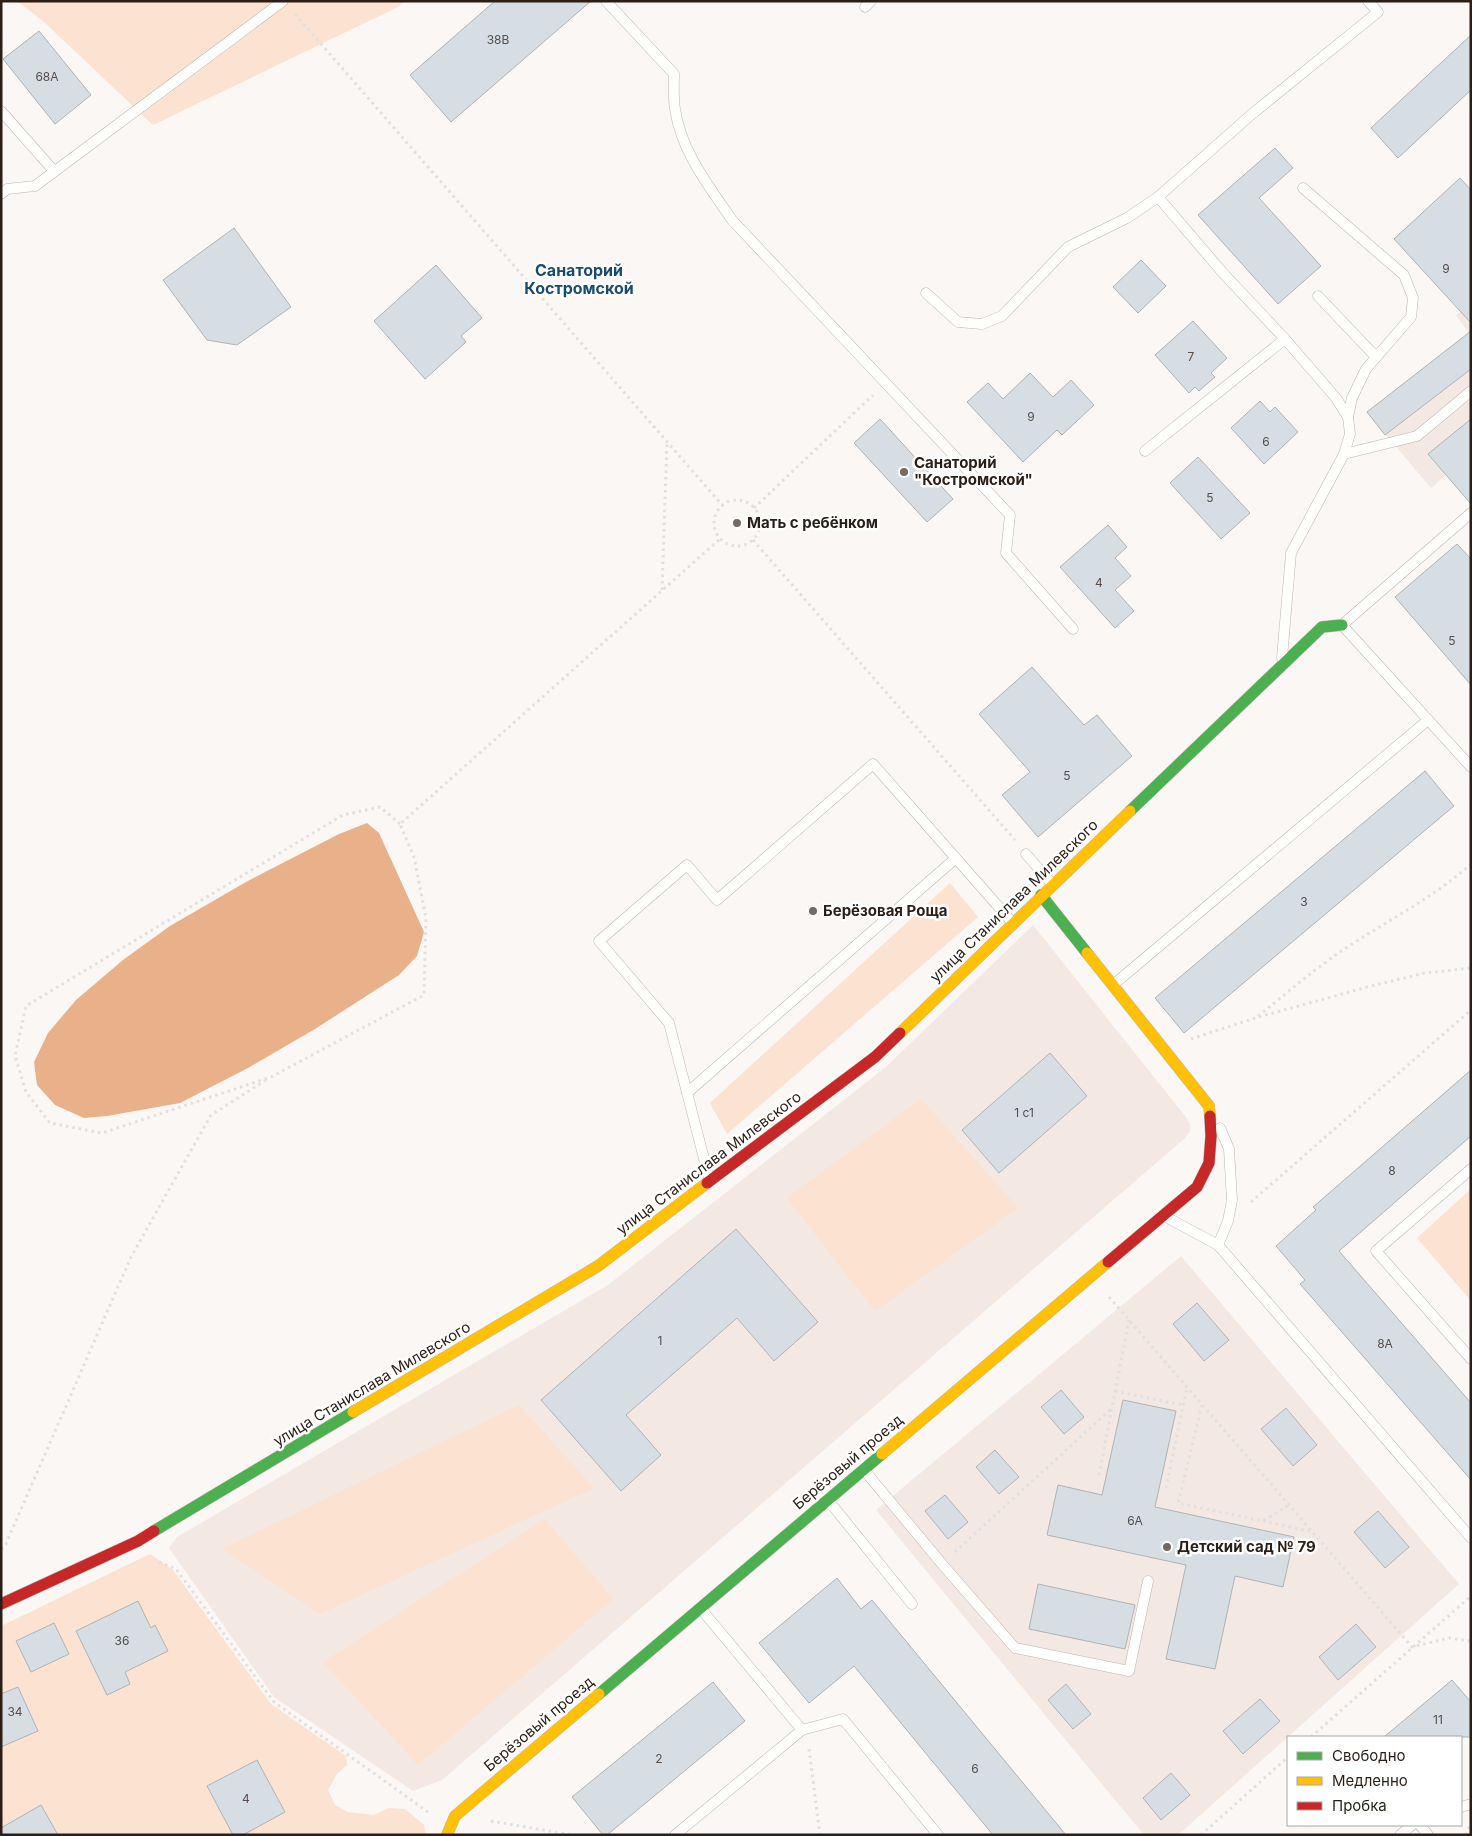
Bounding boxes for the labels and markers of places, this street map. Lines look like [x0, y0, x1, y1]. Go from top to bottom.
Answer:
place label: Санаторий "Костромской" [914, 453, 1033, 489]
marker: Санаторий "Костромской" [898, 466, 910, 478]
place label: Мать с ребёнком [747, 513, 878, 532]
marker: Мать с ребёнком [731, 517, 743, 529]
place label: Берёзовая Роща [823, 901, 947, 920]
marker: Берёзовая Роща [807, 905, 819, 917]
place label: Детский сад № 79 [1177, 1537, 1316, 1556]
marker: Детский сад № 79 [1161, 1541, 1173, 1553]

